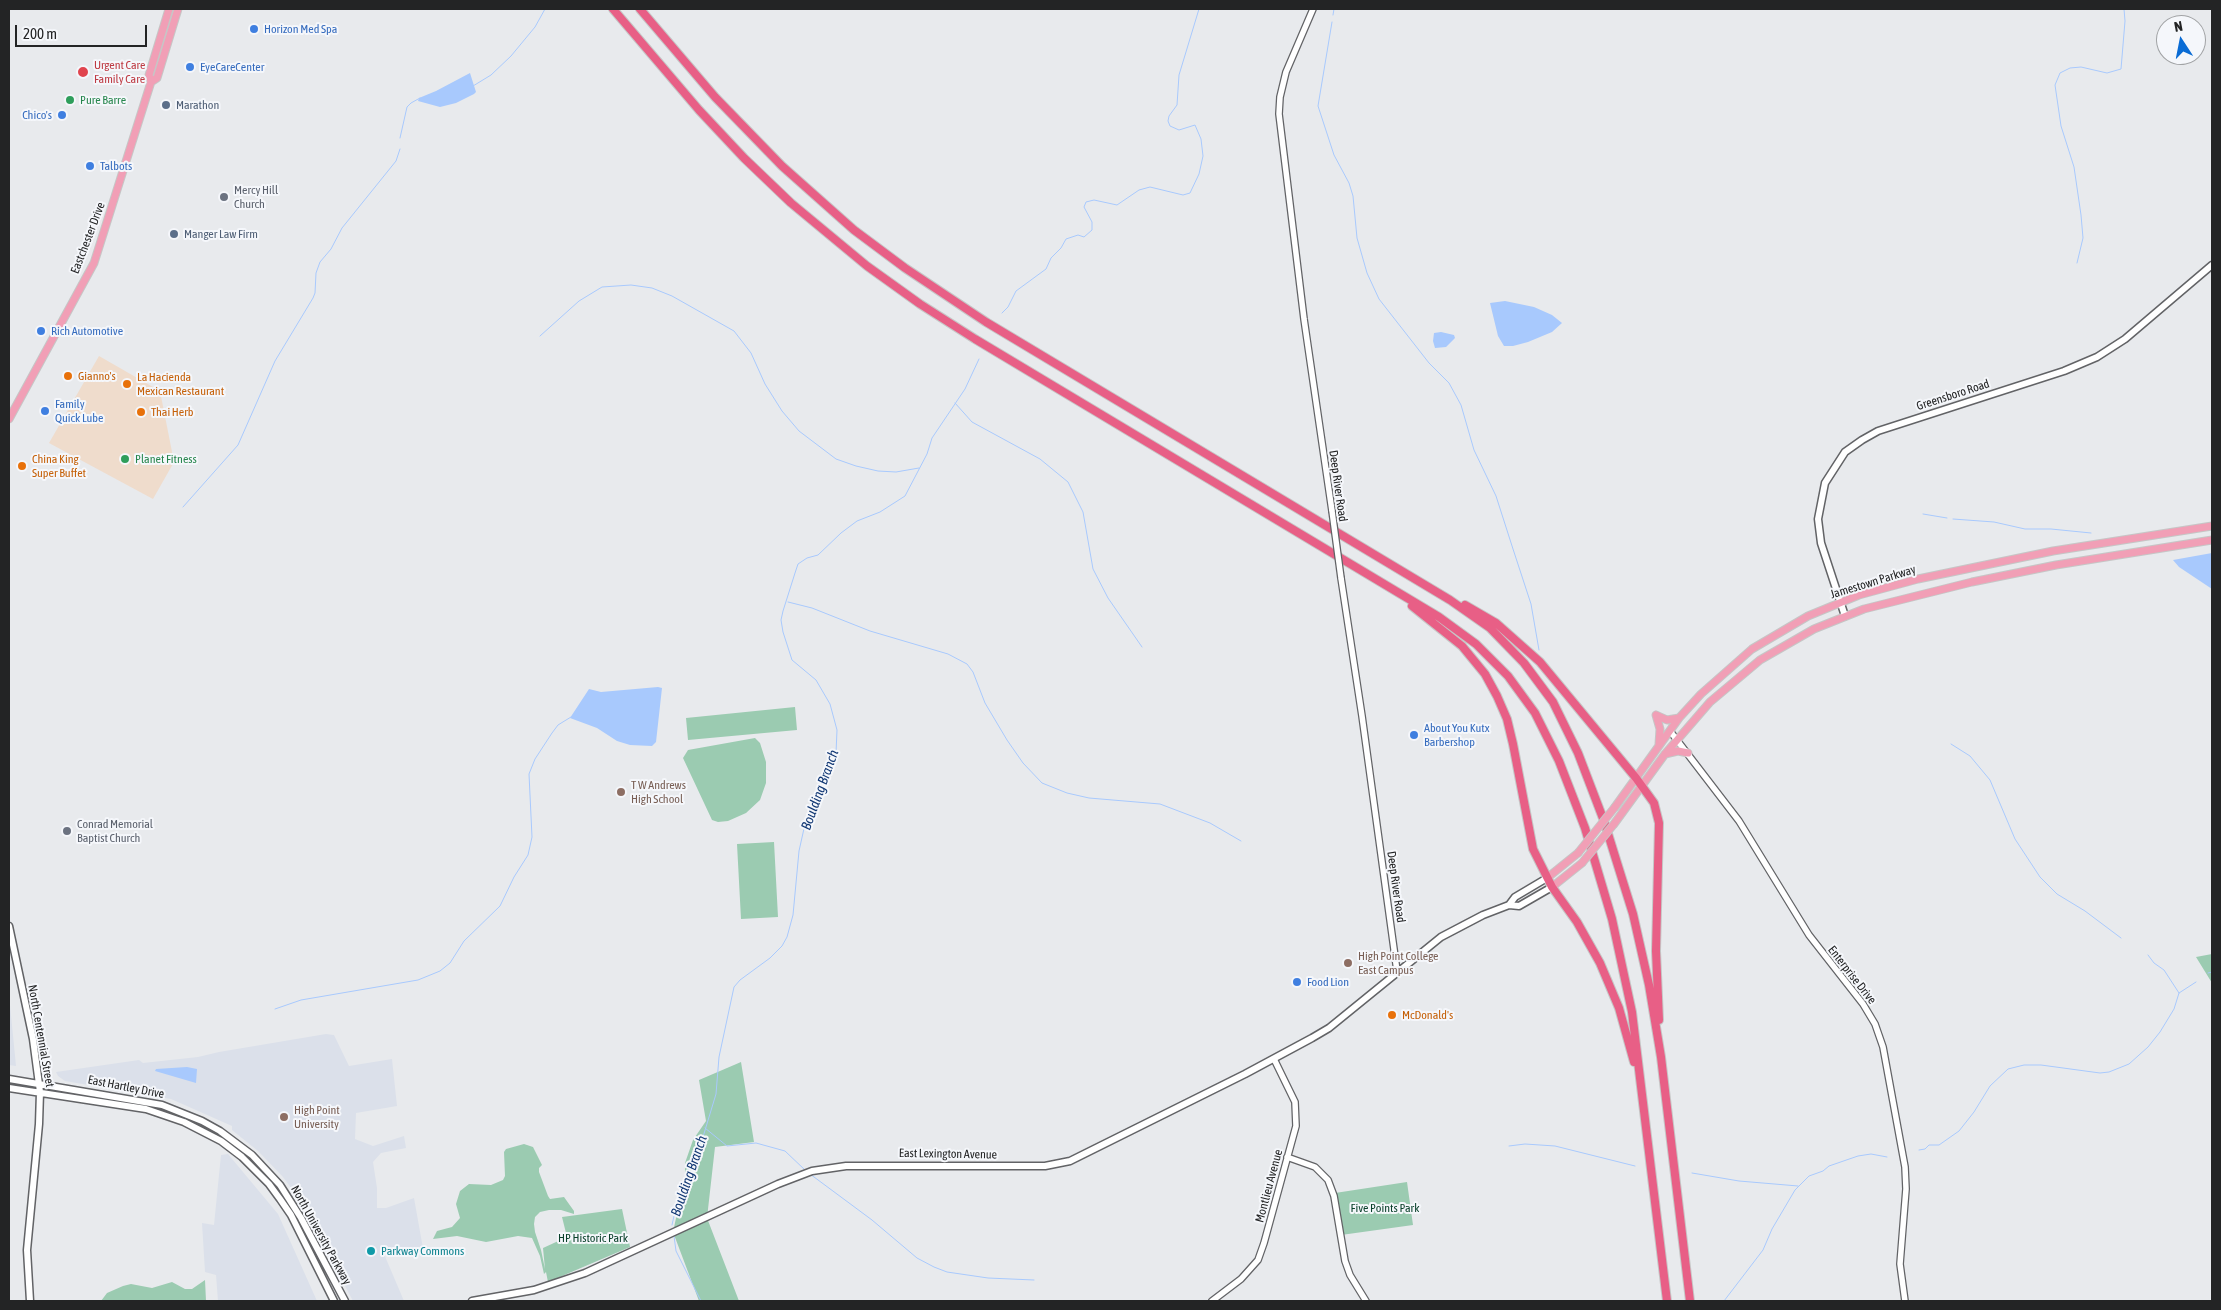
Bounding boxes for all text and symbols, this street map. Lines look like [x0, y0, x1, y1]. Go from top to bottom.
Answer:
scale bar [18, 15, 150, 47]
north arrow [2156, 15, 2206, 65]
text: N [2173, 18, 2184, 35]
place label: Horizon Med Spa [264, 22, 337, 36]
marker: Horizon Med Spa [248, 23, 260, 35]
text: 200 m [23, 25, 57, 42]
place label: Urgent Care Family Care [94, 58, 146, 86]
place label: EyeCareCenter [200, 60, 264, 74]
marker: EyeCareCenter [184, 61, 196, 73]
marker: Urgent Care Family Care [76, 65, 90, 79]
place label: Pure Barre [80, 93, 126, 107]
marker: Pure Barre [64, 94, 76, 106]
place label: Marathon [176, 98, 219, 112]
marker: Marathon [160, 99, 172, 111]
place label: Chico's [22, 108, 52, 122]
marker: Chico's [56, 109, 68, 121]
place label: Talbots [100, 159, 132, 173]
marker: Talbots [84, 160, 96, 172]
place label: Mercy Hill Church [234, 183, 278, 211]
marker: Mercy Hill Church [218, 191, 230, 203]
street label: Eastchester Drive [68, 200, 108, 276]
place label: Manger Law Firm [184, 227, 258, 241]
marker: Manger Law Firm [168, 228, 180, 240]
place label: Rich Automotive [51, 324, 123, 338]
marker: Rich Automotive [35, 325, 47, 337]
place label: Gianno's [78, 369, 116, 383]
marker: Gianno's [62, 370, 74, 382]
place label: La Hacienda Mexican Restaurant [137, 370, 224, 398]
street label: Greensboro Road [1915, 376, 1991, 414]
marker: La Hacienda Mexican Restaurant [121, 378, 133, 390]
place label: Family Quick Lube [55, 397, 104, 425]
marker: Family Quick Lube [39, 405, 51, 417]
place label: Thai Herb [151, 405, 193, 419]
marker: Thai Herb [135, 406, 147, 418]
street label: Deep River Road [1326, 449, 1350, 523]
place label: China King Super Buffet [32, 452, 86, 480]
place label: Planet Fitness [135, 452, 197, 466]
marker: Planet Fitness [119, 453, 131, 465]
marker: China King Super Buffet [16, 460, 28, 472]
street label: Jamestown Parkway [1828, 562, 1918, 602]
place label: About You Kutx Barbershop [1424, 721, 1490, 749]
marker: About You Kutx Barbershop [1408, 729, 1420, 741]
water label: Boulding Branch [798, 748, 842, 832]
place label: T W Andrews High School [631, 778, 686, 806]
marker: T W Andrews High School [615, 786, 627, 798]
place label: Conrad Memorial Baptist Church [77, 817, 153, 845]
marker: Conrad Memorial Baptist Church [61, 825, 73, 837]
street label: Deep River Road [1384, 850, 1408, 924]
street label: Enterprise Drive [1825, 943, 1879, 1007]
place label: High Point College East Campus [1358, 949, 1439, 977]
marker: High Point College East Campus [1342, 957, 1354, 969]
place label: Food Lion [1307, 975, 1349, 989]
marker: Food Lion [1291, 976, 1303, 988]
street label: North Centennial Street [25, 984, 57, 1088]
place label: McDonald's [1402, 1008, 1453, 1022]
marker: McDonald's [1386, 1009, 1398, 1021]
street label: East Hartley Drive [86, 1073, 166, 1101]
place label: High Point University [294, 1103, 340, 1131]
marker: High Point University [278, 1111, 290, 1123]
water label: Boulding Branch [667, 1133, 711, 1219]
street label: East Lexington Avenue [899, 1146, 997, 1162]
street label: Montlieu Avenue [1252, 1148, 1286, 1224]
street label: North University Parkway [288, 1183, 354, 1287]
park label: Five Points Park [1351, 1201, 1419, 1215]
park label: HP Historic Park [558, 1231, 628, 1245]
place label: Parkway Commons [381, 1244, 464, 1258]
marker: Parkway Commons [365, 1245, 377, 1257]

